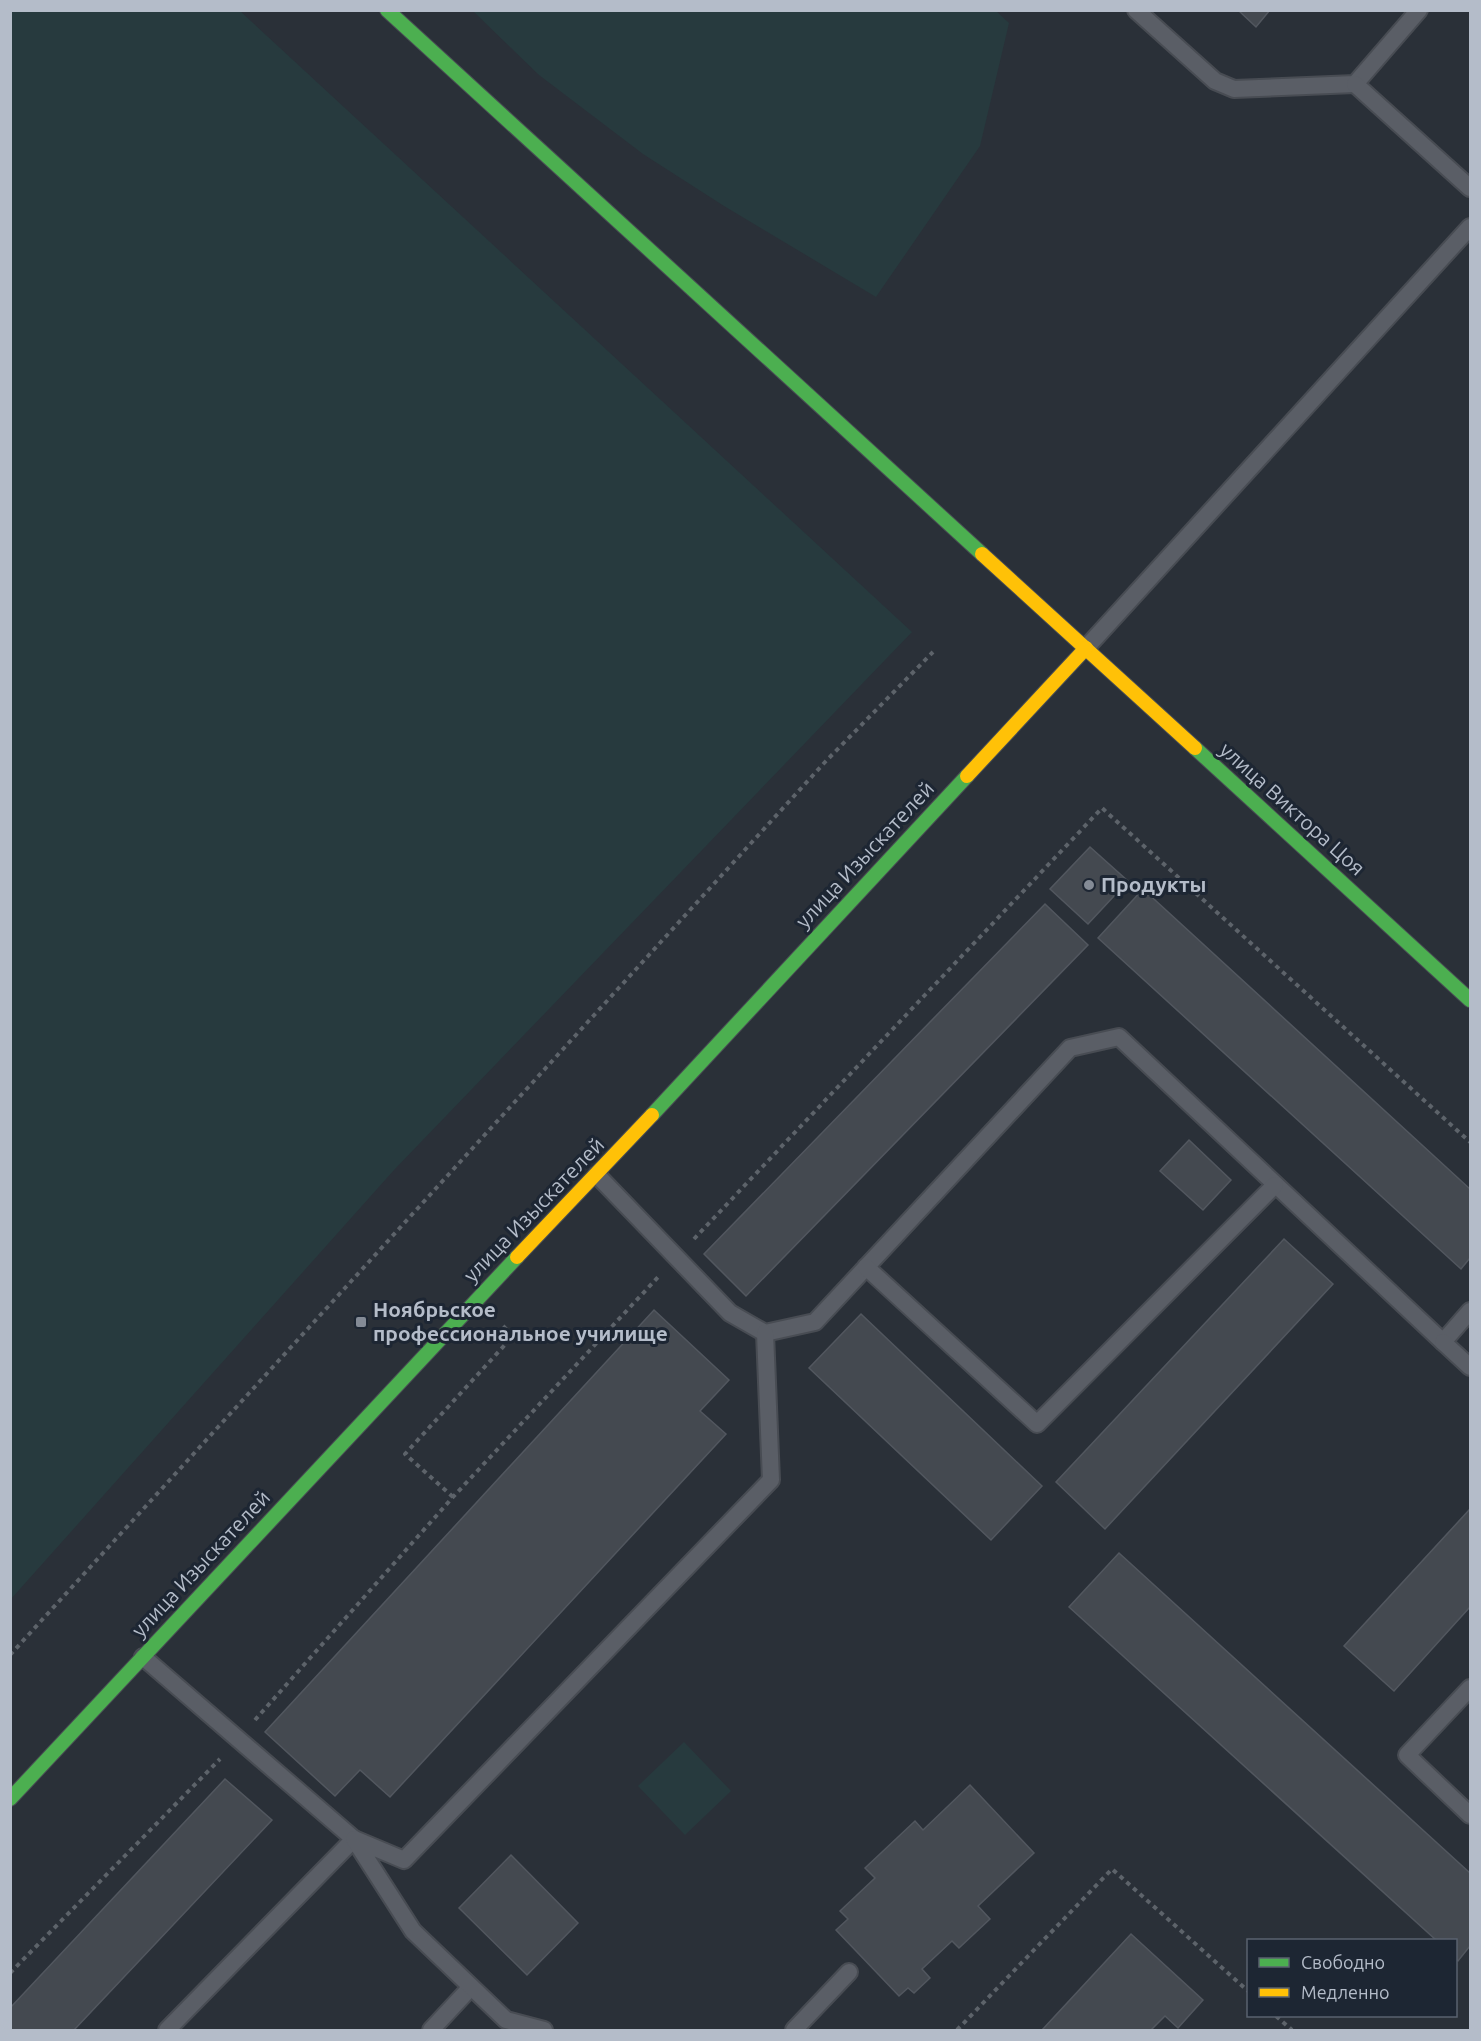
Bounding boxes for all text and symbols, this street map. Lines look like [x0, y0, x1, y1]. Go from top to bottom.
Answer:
street label: улица Виктора Цоя [1215, 737, 1370, 880]
street label: улица Изыскателей [790, 776, 938, 933]
place label: Продукты [1101, 872, 1206, 896]
marker: Продукты [1082, 878, 1096, 892]
street label: улица Изыскателей [458, 1132, 608, 1287]
place label: Ноябрьское профессиональное училище [373, 1297, 668, 1345]
marker: Ноябрьское профессиональное училище [354, 1315, 368, 1329]
street label: улица Изыскателей [126, 1485, 274, 1642]
legend [1247, 1939, 1457, 2017]
text: Свободно [1301, 1952, 1385, 1972]
text: Медленно [1301, 1982, 1390, 2002]

